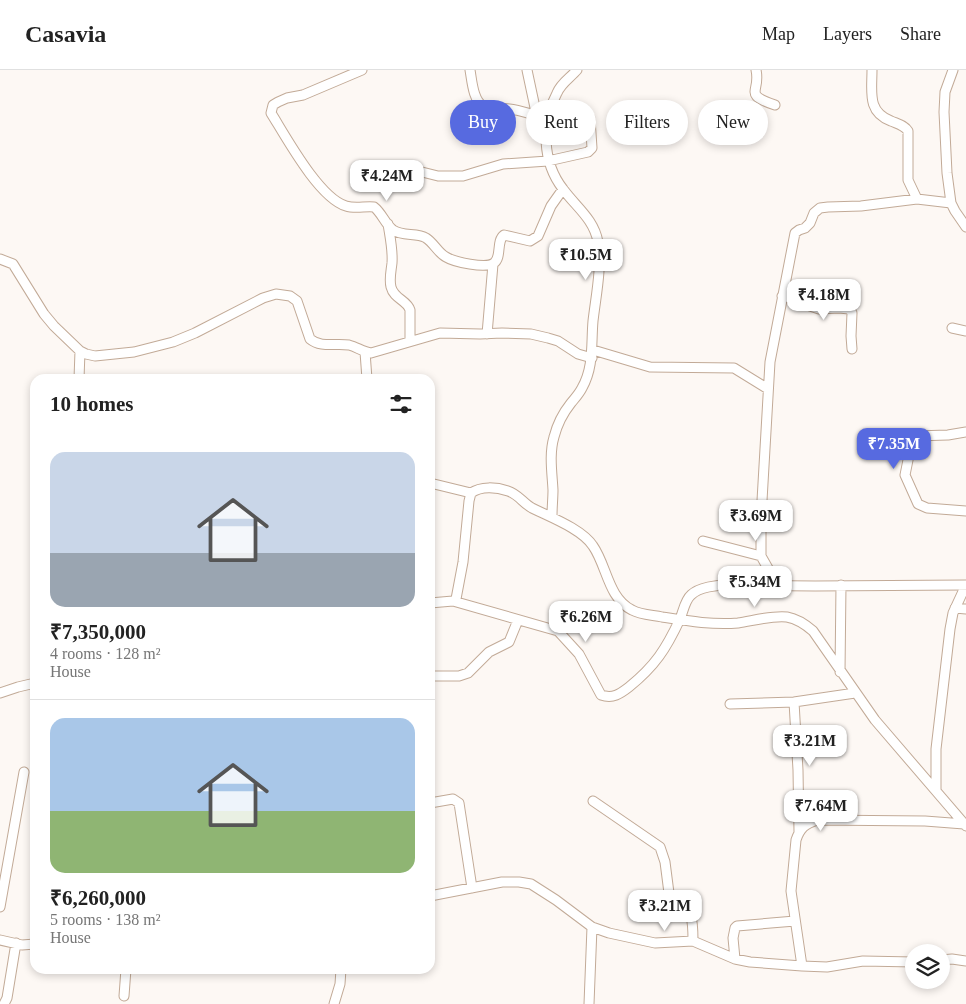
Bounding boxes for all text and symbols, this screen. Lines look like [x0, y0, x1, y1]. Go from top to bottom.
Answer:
text: Casavia [25, 21, 106, 47]
text: Map [762, 24, 795, 44]
text: Layers [823, 24, 872, 44]
text: Share [900, 24, 941, 44]
chip: Buy [450, 100, 516, 145]
chip: Rent [526, 100, 596, 145]
chip: Filters [606, 100, 688, 145]
chip: New [698, 100, 768, 145]
pin: ₹4.24M [346, 160, 428, 202]
text: ₹4.24M [361, 167, 413, 184]
pin: ₹10.5M [545, 238, 627, 281]
text: ₹10.5M [560, 246, 612, 263]
pin: ₹4.18M [783, 278, 865, 321]
text: ₹4.18M [798, 286, 850, 303]
icon: filters [387, 390, 415, 418]
text: 10 homes [50, 392, 133, 416]
pin: ₹7.35M [853, 428, 935, 470]
text: ₹7.35M [868, 435, 920, 452]
icon: home [188, 485, 278, 575]
pin: ₹3.69M [715, 500, 797, 542]
text: ₹3.69M [730, 507, 782, 524]
pin: ₹5.34M [714, 566, 796, 608]
text: ₹5.34M [729, 573, 781, 590]
pin: ₹6.26M [545, 600, 627, 643]
text: ₹6.26M [560, 608, 612, 625]
text: ₹7,350,000 [50, 620, 146, 644]
text: 4 rooms · 128 m² [50, 645, 161, 662]
text: House [50, 663, 91, 680]
pin: ₹3.21M [769, 724, 851, 767]
text: ₹3.21M [784, 732, 836, 749]
icon: home [188, 750, 278, 840]
pin: ₹7.64M [780, 790, 862, 832]
text: ₹7.64M [795, 797, 847, 814]
text: ₹6,260,000 [50, 886, 146, 910]
pin: ₹3.21M [624, 890, 706, 932]
text: ₹3.21M [639, 897, 691, 914]
text: 5 rooms · 138 m² [50, 911, 161, 928]
text: House [50, 929, 91, 946]
map controls [905, 944, 950, 989]
button: layers [905, 944, 950, 989]

